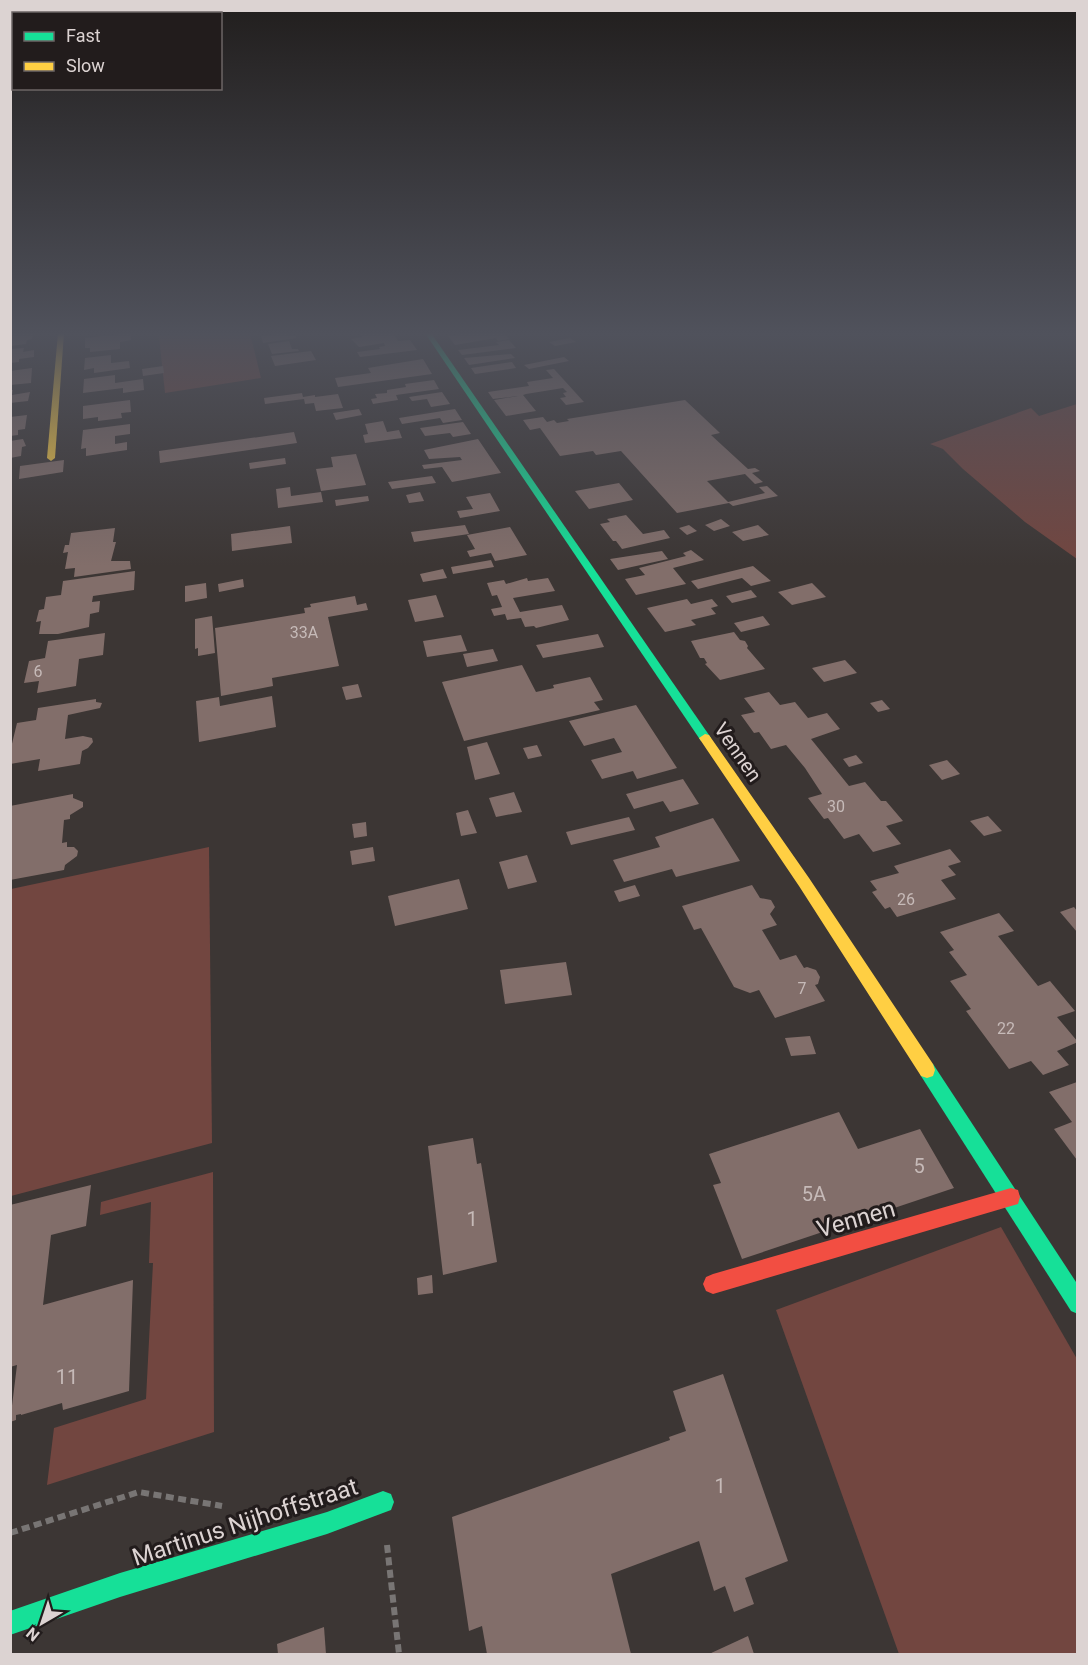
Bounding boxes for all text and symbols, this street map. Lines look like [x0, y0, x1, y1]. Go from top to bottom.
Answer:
legend [12, 12, 222, 90]
text: Fast [66, 25, 101, 46]
text: Slow [66, 55, 105, 76]
house number: 33A [290, 623, 319, 642]
house number: 6 [34, 662, 43, 681]
street label: Vennen [709, 718, 767, 786]
house number: 30 [827, 797, 845, 816]
house number: 26 [897, 890, 915, 909]
house number: 7 [798, 979, 807, 998]
house number: 22 [997, 1019, 1015, 1038]
house number: 5 [913, 1154, 925, 1178]
house number: 5A [802, 1182, 826, 1206]
street label: Vennen [814, 1195, 898, 1243]
house number: 1 [466, 1207, 478, 1231]
house number: 11 [56, 1365, 78, 1389]
street label: Martinus Nijhoffstraat [129, 1472, 361, 1572]
house number: 1 [714, 1474, 726, 1498]
north arrow [12, 1593, 72, 1653]
text: N [23, 1623, 43, 1645]

